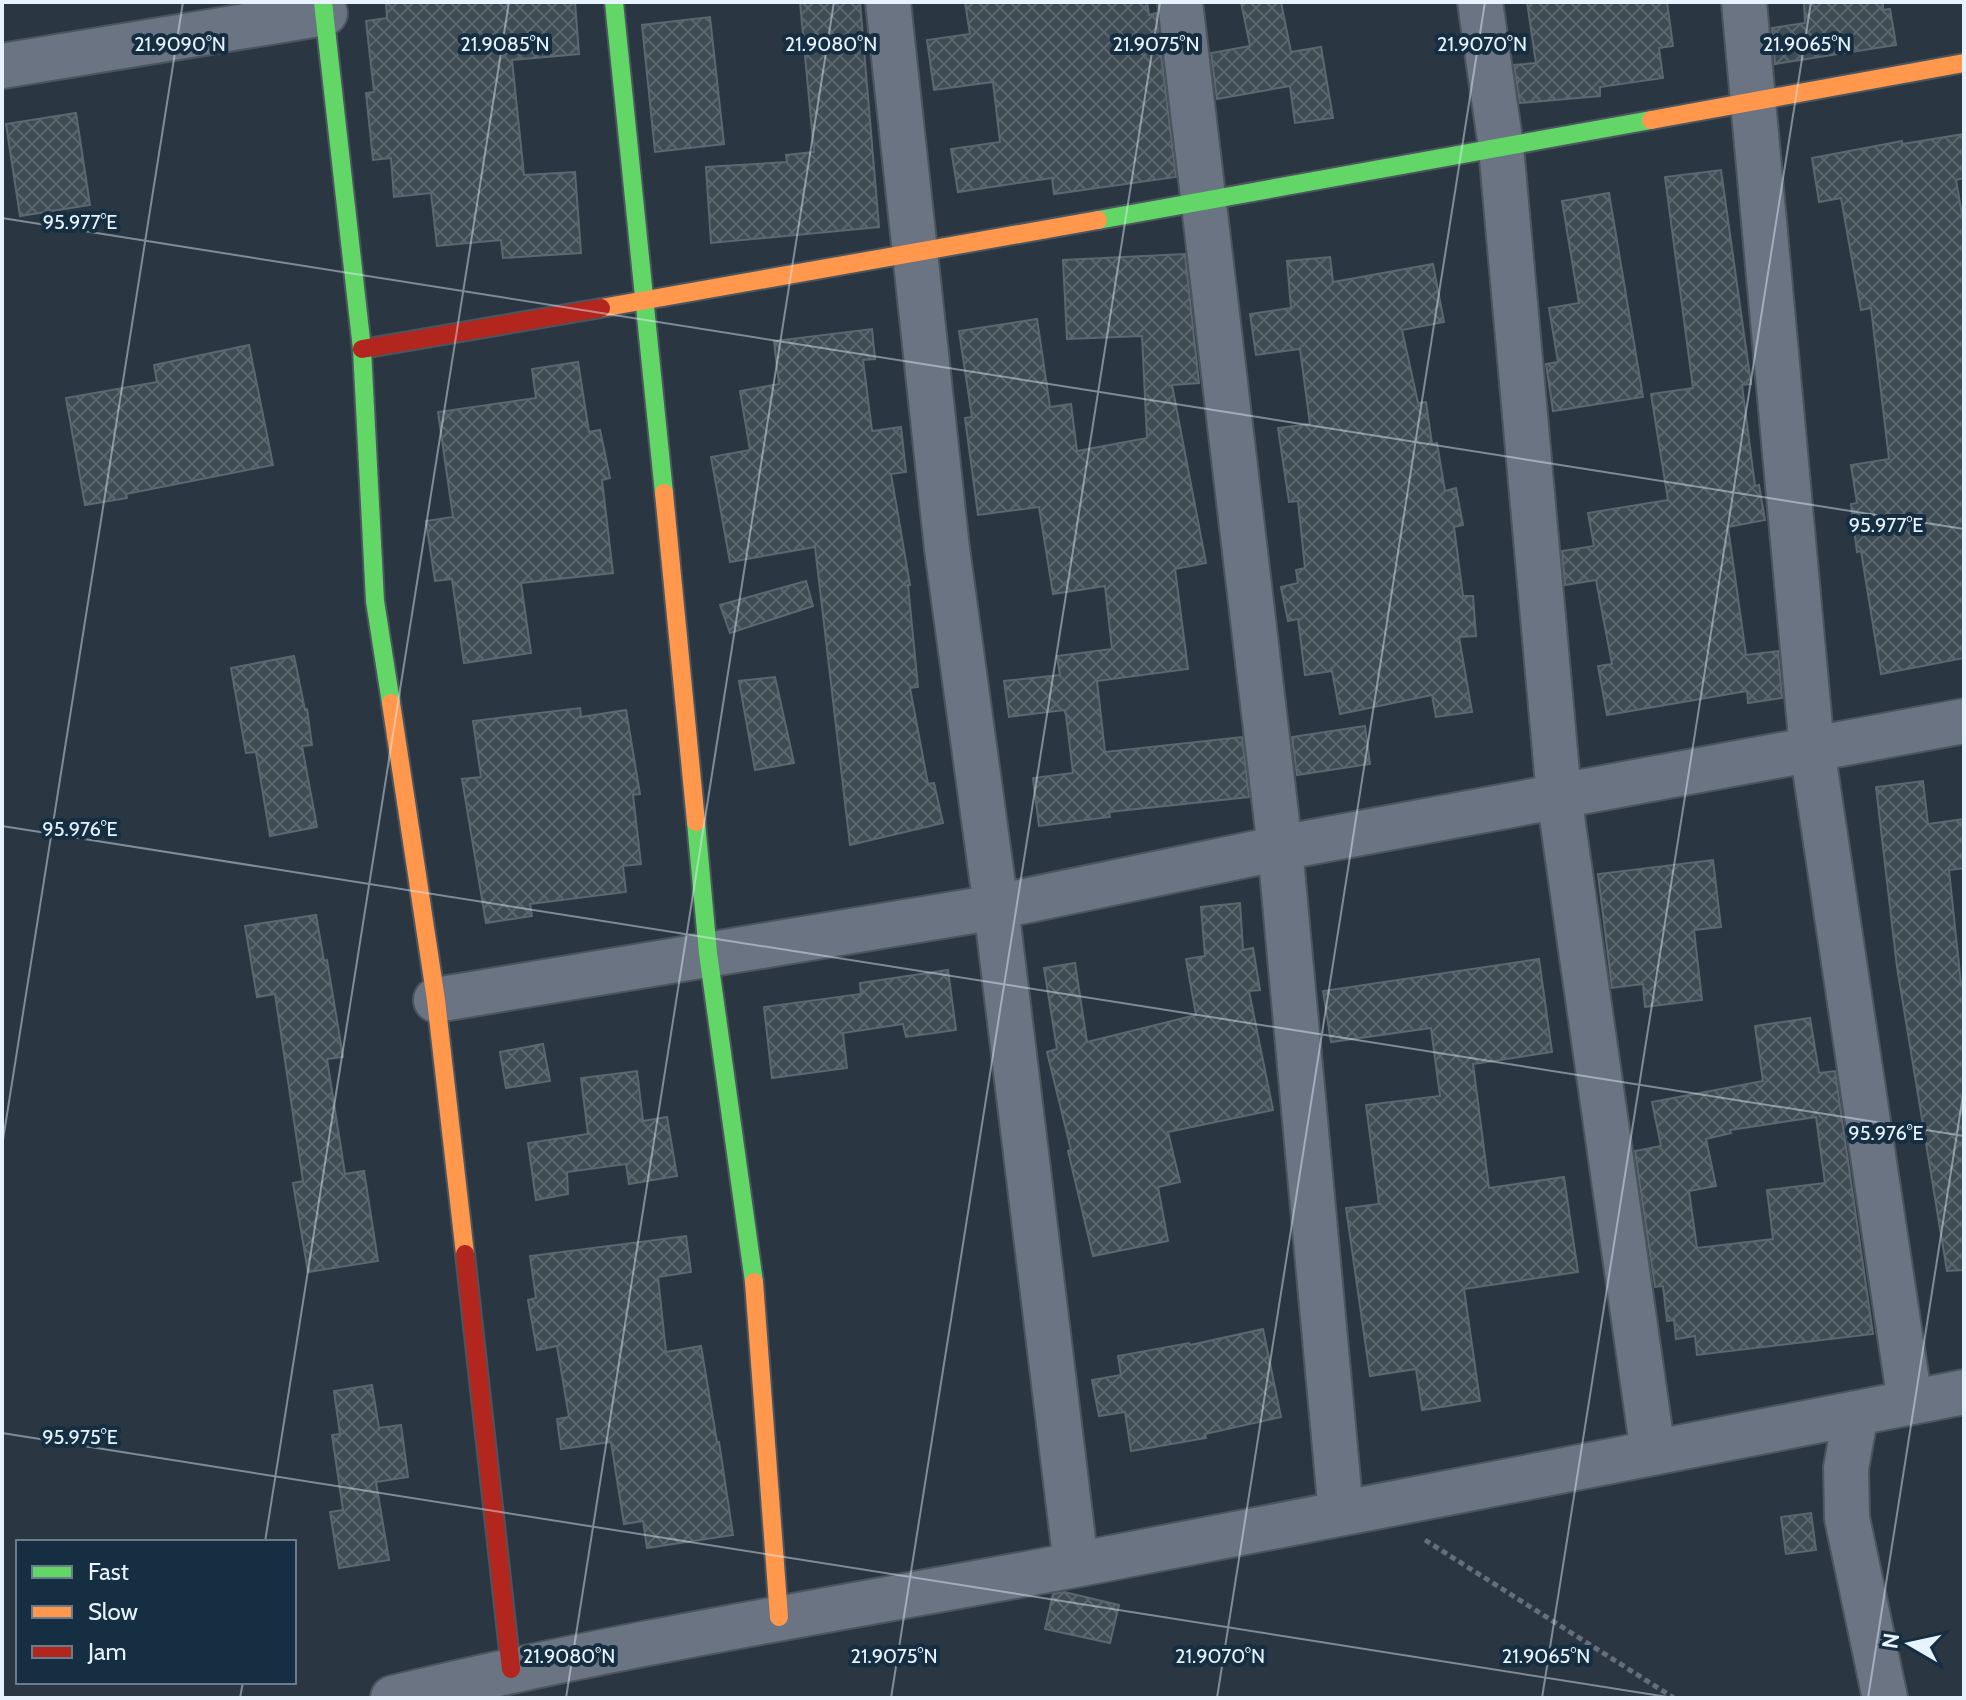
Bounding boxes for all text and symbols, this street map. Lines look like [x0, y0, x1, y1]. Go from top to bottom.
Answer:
text: 21.9090°N [134, 32, 226, 56]
text: 21.9085°N [460, 32, 550, 56]
text: 21.9080°N [785, 32, 877, 56]
text: 21.9075°N [1112, 32, 1200, 56]
text: 21.9070°N [1437, 32, 1527, 56]
text: 21.9065°N [1763, 32, 1851, 56]
text: 95.977°E [43, 210, 117, 234]
text: 95.977°E [1849, 513, 1923, 537]
text: 95.976°E [42, 817, 118, 841]
text: 95.976°E [1848, 1121, 1924, 1145]
text: 95.975°E [42, 1425, 118, 1449]
legend [16, 1540, 296, 1684]
text: Fast [88, 1557, 129, 1586]
text: Slow [88, 1597, 138, 1626]
north arrow [1870, 1604, 1950, 1684]
text: N [1876, 1631, 1905, 1651]
text: Jam [87, 1637, 126, 1666]
text: 21.9080°N [523, 1644, 615, 1668]
text: 21.9075°N [850, 1644, 938, 1668]
text: 21.9070°N [1175, 1644, 1265, 1668]
text: 21.9065°N [1502, 1644, 1590, 1668]

